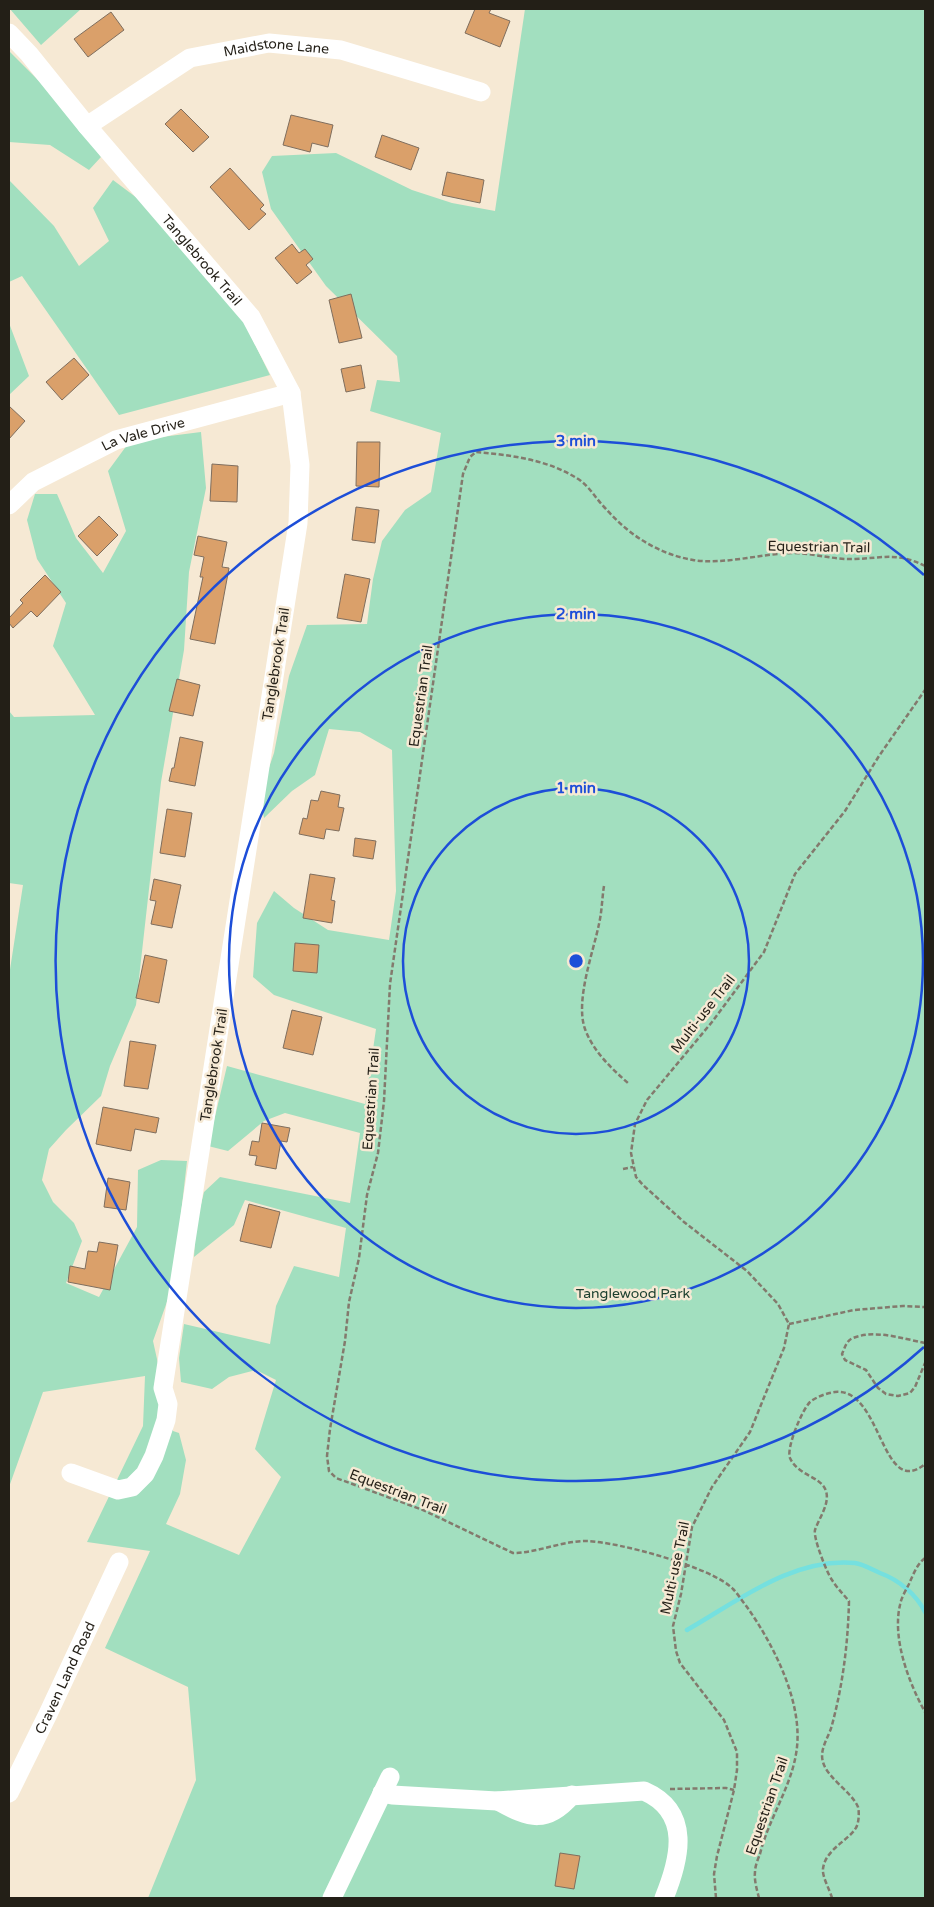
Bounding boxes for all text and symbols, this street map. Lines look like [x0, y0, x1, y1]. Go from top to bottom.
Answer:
street label: Maidstone Lane [222, 34, 330, 60]
street label: Tanglebrook Trail [158, 211, 246, 309]
street label: La Vale Drive [99, 413, 187, 454]
text: 3 min [556, 432, 596, 450]
street label: Equestrian Trail [767, 538, 871, 556]
text: 2 min [556, 605, 596, 623]
street label: Tanglebrook Trail [259, 606, 293, 722]
street label: Equestrian Trail [405, 644, 437, 748]
text: 1 min [556, 779, 596, 797]
centre of rings [567, 952, 585, 970]
street label: Multi-use Trail [667, 971, 739, 1057]
street label: Tanglebrook Trail [197, 1007, 231, 1123]
street label: Equestrian Trail [359, 1047, 383, 1151]
park label: Tanglewood Park [576, 1285, 691, 1302]
street label: Equestrian Trail [347, 1466, 449, 1518]
street label: Multi-use Trail [657, 1520, 693, 1616]
street label: Craven Land Road [31, 1619, 98, 1737]
street label: Equestrian Trail [742, 1755, 792, 1857]

